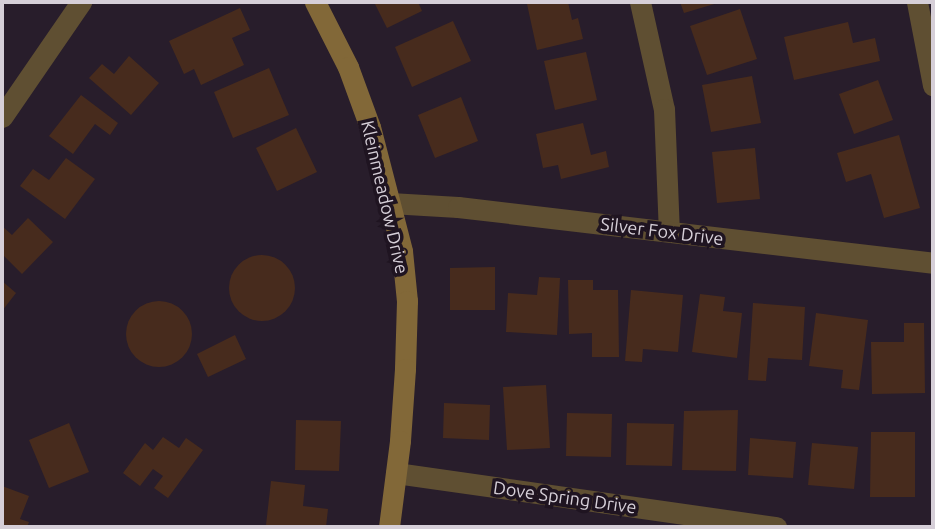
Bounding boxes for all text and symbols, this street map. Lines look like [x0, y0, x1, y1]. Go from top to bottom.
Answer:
street label: Kleinmeadow Drive [357, 118, 413, 276]
street label: Silver Fox Drive [599, 213, 725, 249]
street label: Dove Spring Drive [492, 476, 638, 518]

